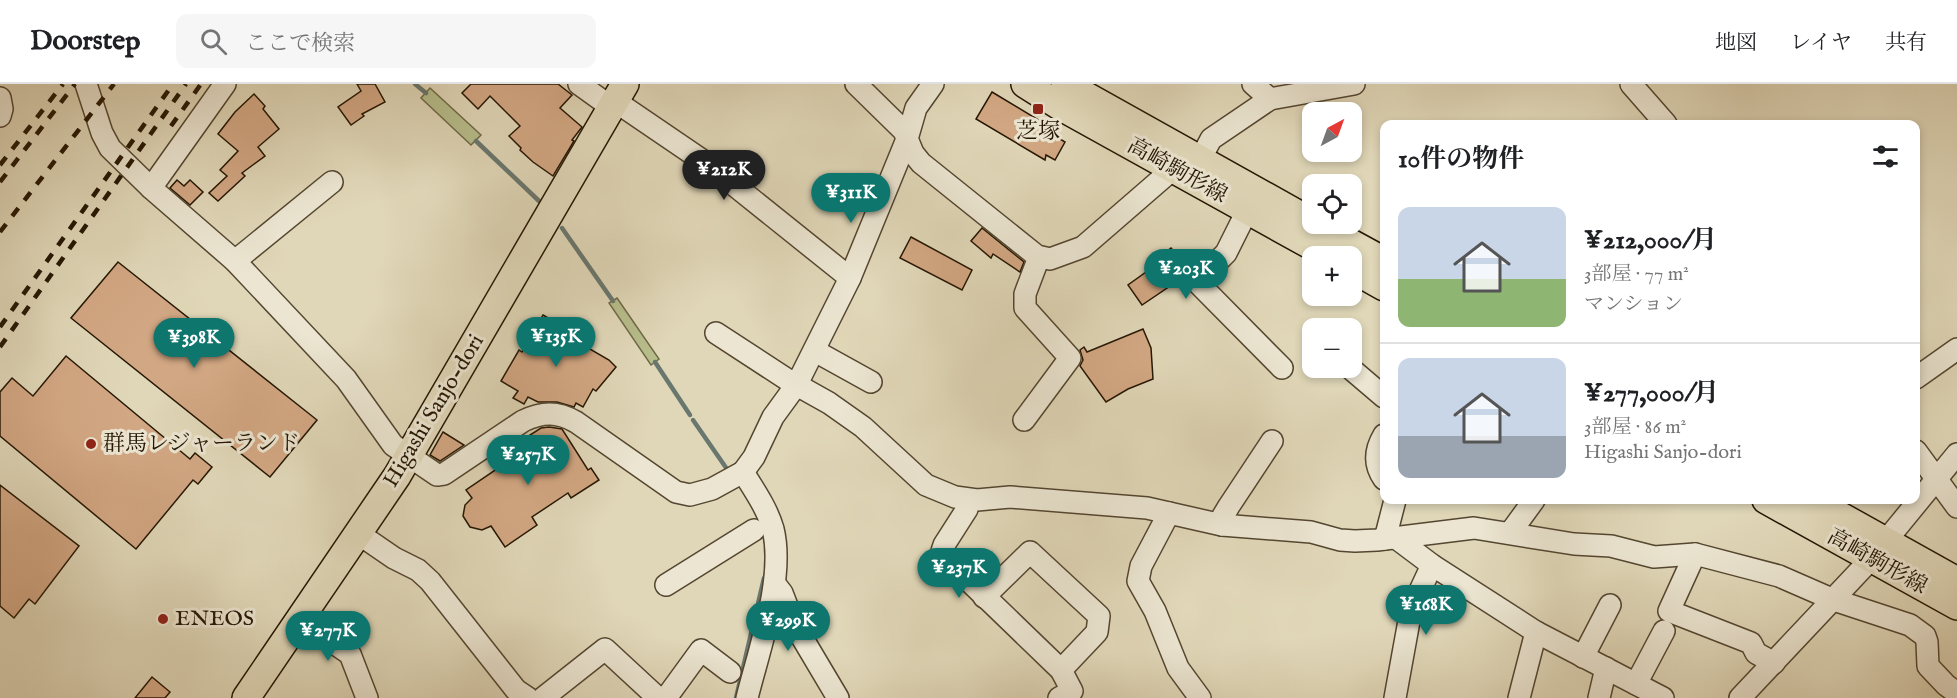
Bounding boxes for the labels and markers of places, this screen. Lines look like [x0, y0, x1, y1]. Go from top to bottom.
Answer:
marker: 芝塚 [1031, 102, 1045, 116]
place label: 芝塚 [1016, 118, 1060, 146]
pin: ¥212K [682, 150, 766, 201]
pin: ¥311K [809, 173, 893, 224]
pin: ¥203K [1144, 249, 1228, 300]
pin: ¥135K [514, 317, 598, 368]
pin: ¥398K [152, 318, 236, 369]
place label: 群馬レジャーランド [103, 430, 300, 458]
pin: ¥257K [486, 435, 570, 486]
marker: 群馬レジャーランド [84, 437, 98, 451]
pin: ¥237K [917, 548, 1001, 599]
pin: ¥168K [1384, 585, 1468, 636]
pin: ¥299K [746, 601, 830, 652]
place label: ENEOS [175, 605, 254, 633]
pin: ¥277K [286, 611, 370, 662]
marker: ENEOS [156, 612, 170, 626]

